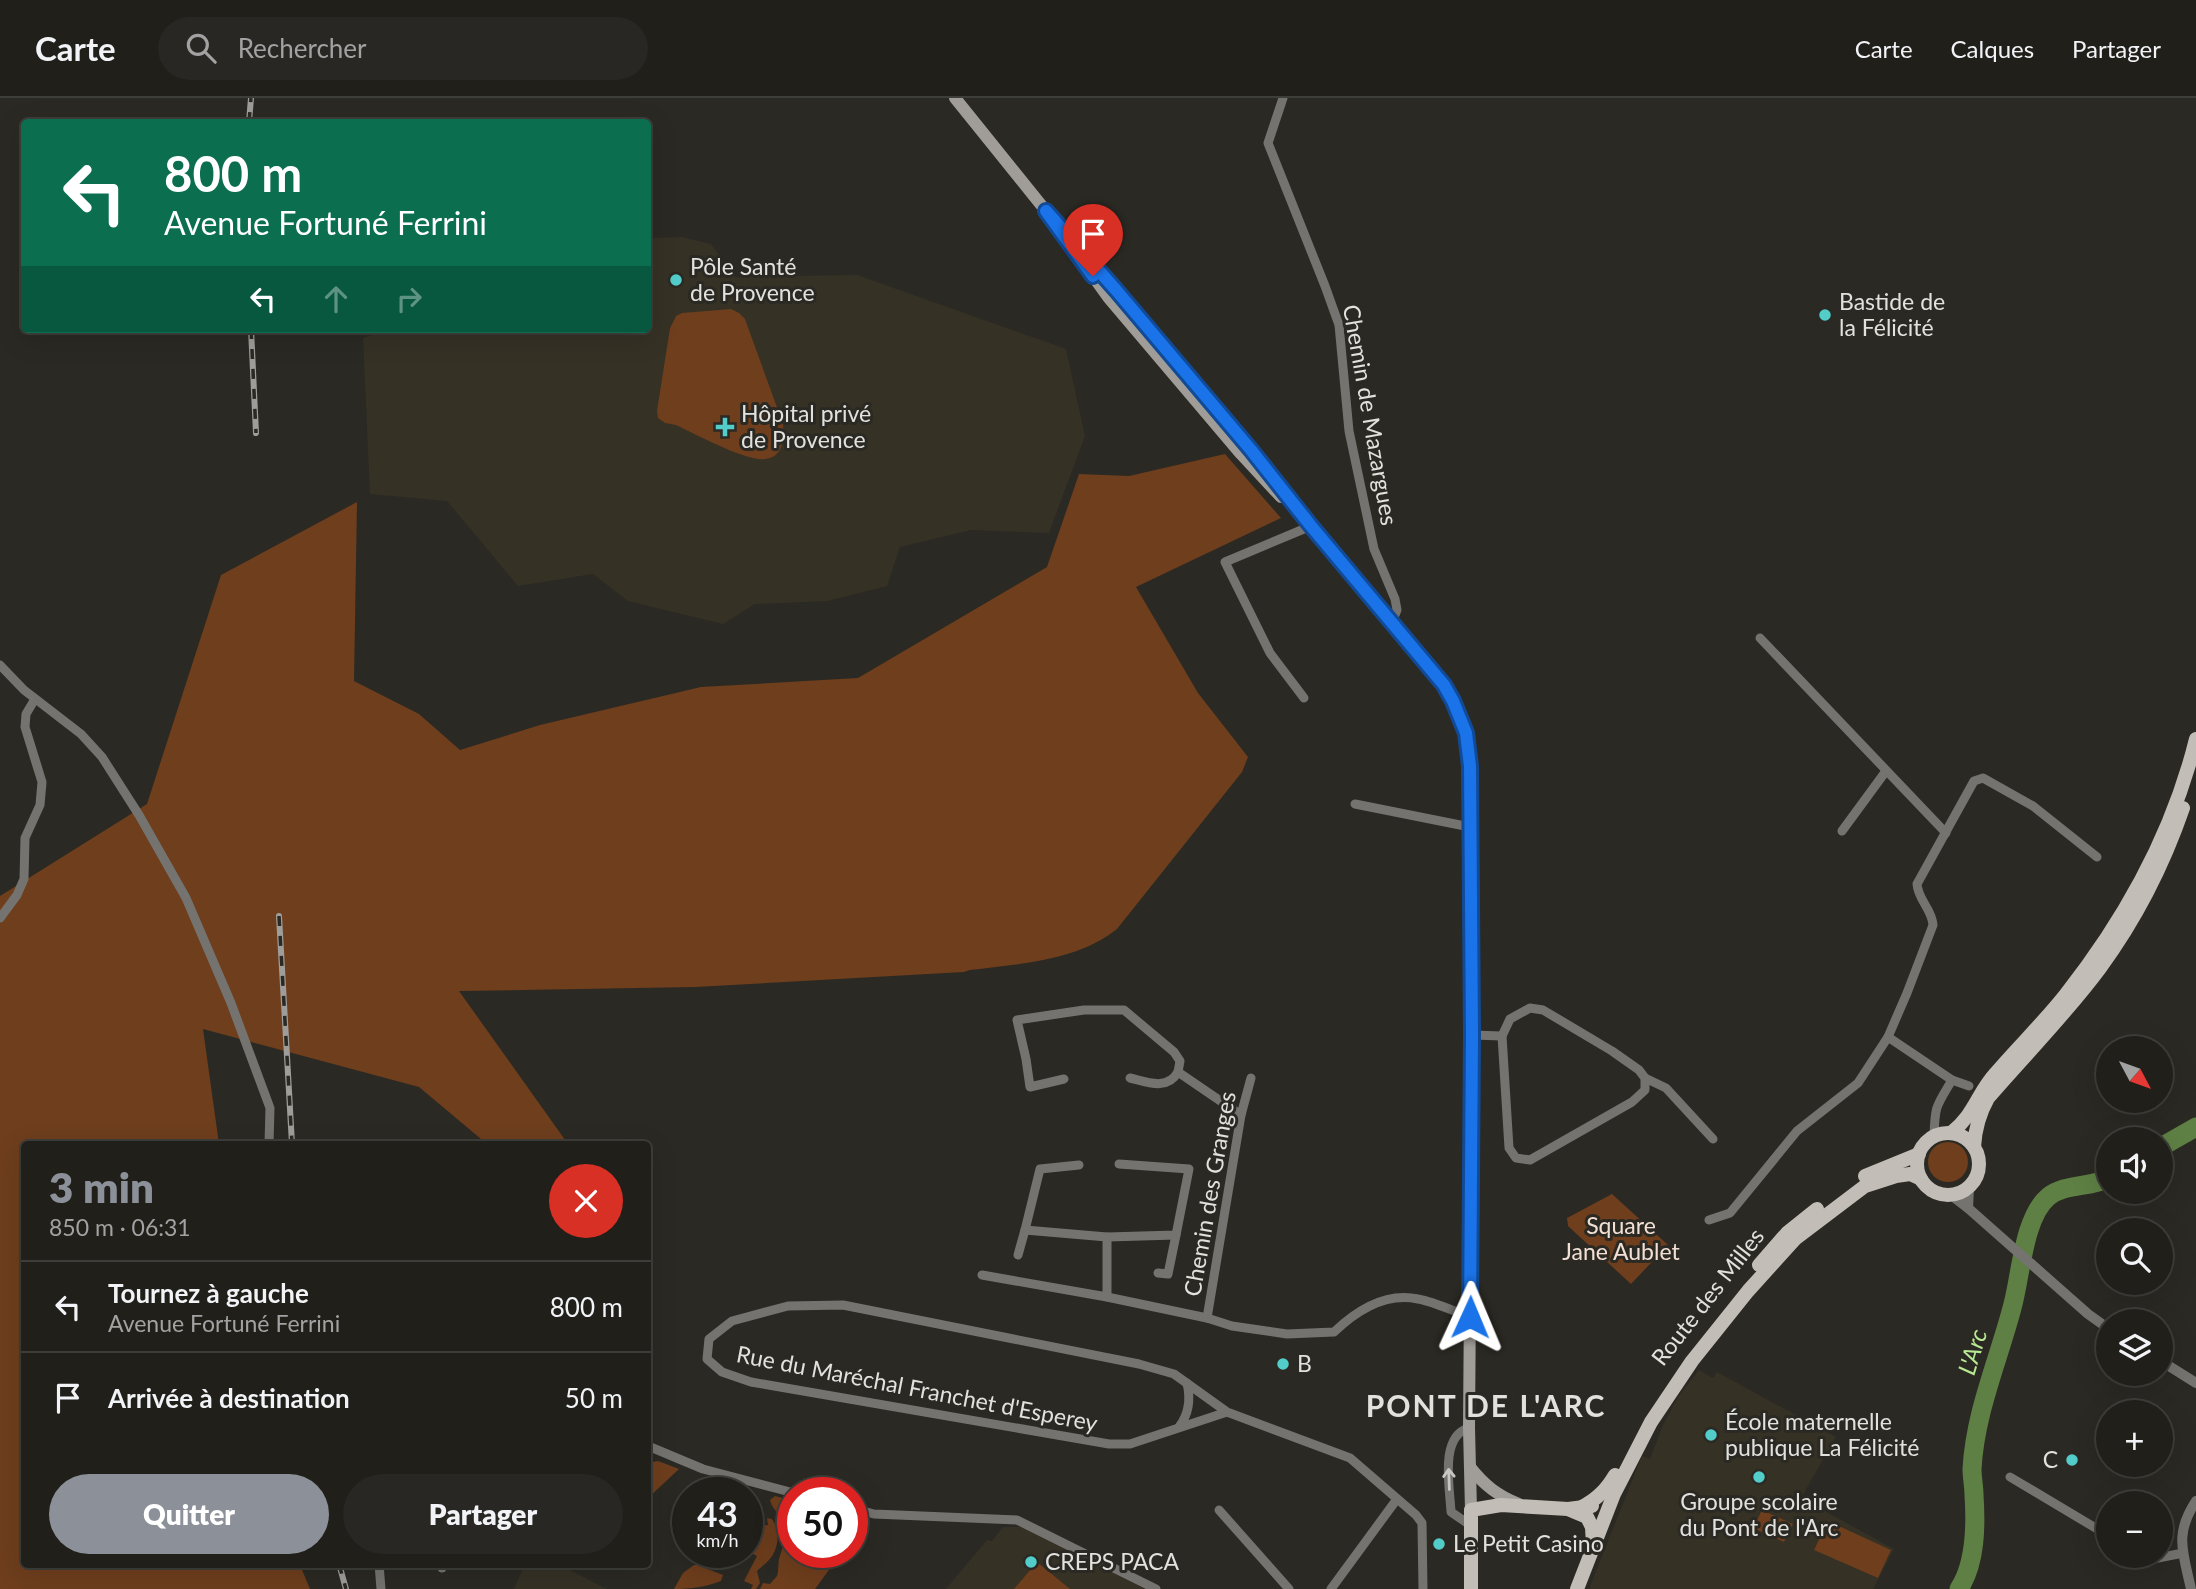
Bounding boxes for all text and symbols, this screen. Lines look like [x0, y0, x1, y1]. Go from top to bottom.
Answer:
search box [158, 17, 648, 80]
text: Carte [35, 28, 116, 68]
icon: search [182, 29, 220, 67]
text: Rechercher [238, 32, 367, 64]
text: Carte [1855, 34, 1913, 63]
text: Calques [1951, 34, 2034, 63]
text: Partager [2072, 34, 2161, 63]
text: 800 m [164, 144, 302, 202]
icon: left [49, 147, 140, 238]
text: Avenue Fortuné Ferrini [164, 203, 487, 242]
pin [1063, 204, 1123, 276]
icon: arrive [1074, 215, 1112, 253]
place label: Pôle Santé de Provence [690, 252, 815, 306]
marker: Pôle Santé de Provence [668, 272, 684, 288]
icon: left [244, 280, 282, 318]
icon: ahead [317, 280, 355, 318]
icon: right [390, 280, 428, 318]
place label: Bastide de la Félicité [1839, 287, 1945, 341]
street label: Chemin de Mazargues [1338, 302, 1404, 527]
marker: Bastide de la Félicité [1817, 307, 1833, 323]
place label: Hôpital privé de Provence [741, 399, 871, 453]
marker: Hôpital privé de Provence [715, 417, 735, 437]
north arrow [2096, 1036, 2174, 1113]
map controls [2096, 1036, 2173, 1568]
street label: Chemin des Granges [1177, 1089, 1241, 1298]
button: sound [2096, 1127, 2173, 1204]
text: 3 min [49, 1162, 154, 1212]
button: close [549, 1164, 623, 1238]
park label: Square Jane Aublet [1562, 1211, 1681, 1265]
text: 850 m · 06:31 [49, 1213, 191, 1241]
button: search [2096, 1218, 2173, 1295]
street label: Route des Milles [1645, 1222, 1769, 1371]
text: Tournez à gauche [108, 1277, 309, 1309]
position arrow [1433, 1280, 1507, 1354]
icon: left [49, 1288, 87, 1326]
text: 800 m [550, 1291, 623, 1323]
text: Avenue Fortuné Ferrini [108, 1309, 340, 1337]
button: layers [2096, 1309, 2173, 1386]
water label: L'Arc [1951, 1325, 1992, 1378]
street label: Rue du Maréchal Franchet d'Esperey [734, 1339, 1100, 1437]
place label: B [1297, 1349, 1312, 1377]
marker: B [1275, 1356, 1291, 1372]
icon: arrive [49, 1379, 87, 1417]
text: Arrivée à destination [108, 1382, 350, 1414]
text: 50 m [565, 1382, 623, 1414]
district label: PONT DE L'ARC [1366, 1387, 1606, 1423]
button: + [2096, 1400, 2173, 1477]
place label: École maternelle publique La Félicité [1725, 1407, 1919, 1461]
marker: École maternelle publique La Félicité [1703, 1427, 1719, 1443]
place label: C [2043, 1445, 2058, 1473]
marker: C [2064, 1452, 2080, 1468]
one-way arrow [1443, 1468, 1456, 1491]
marker: Groupe scolaire du Pont de l'Arc [1751, 1469, 1767, 1485]
button: Quitter [49, 1474, 329, 1554]
button: Partager [343, 1474, 623, 1554]
speed limit sign: 50 [777, 1477, 868, 1568]
place label: Groupe scolaire du Pont de l'Arc [1680, 1487, 1838, 1541]
button: − [2096, 1491, 2173, 1568]
text: 43 [697, 1492, 738, 1534]
text: km/h [696, 1529, 739, 1551]
place label: Le Petit Casino [1453, 1529, 1604, 1557]
marker: Le Petit Casino [1431, 1536, 1447, 1552]
place label: CREPS PACA [1045, 1547, 1179, 1575]
marker: CREPS PACA [1023, 1554, 1039, 1570]

